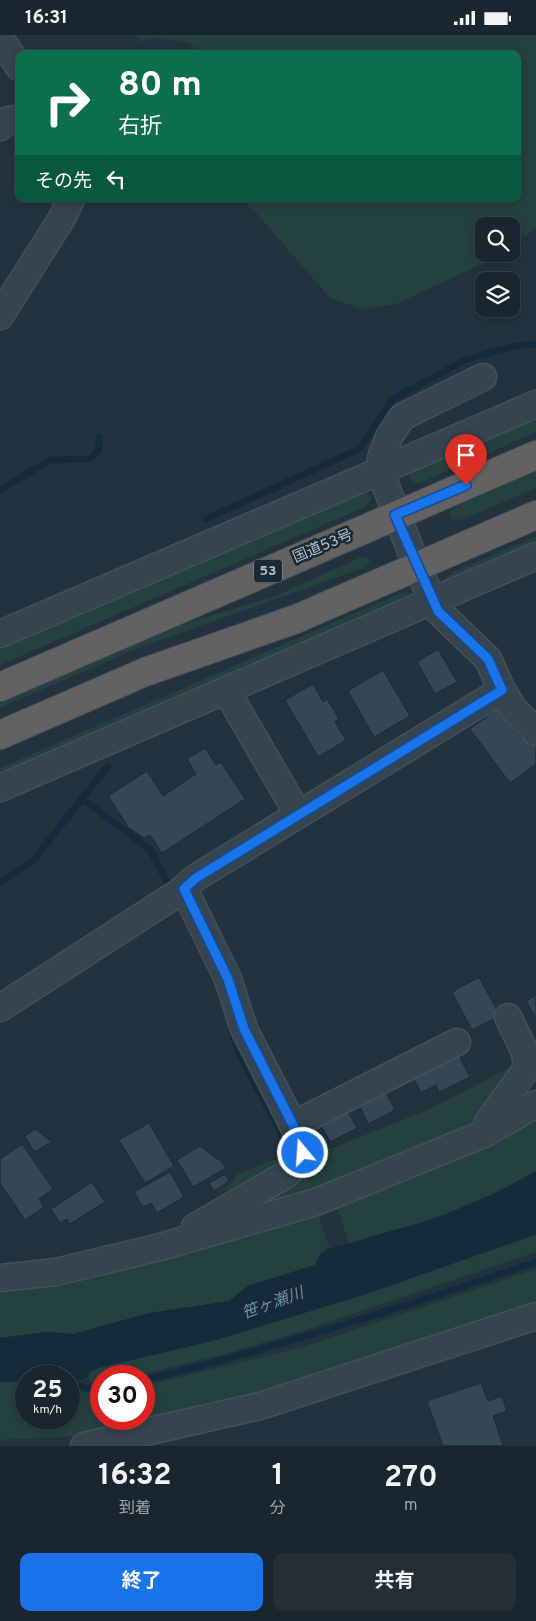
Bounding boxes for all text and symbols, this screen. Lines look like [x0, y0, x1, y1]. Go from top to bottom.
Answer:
text: 16:31 [25, 6, 68, 30]
text: 80 m [118, 64, 202, 108]
icon: right [35, 70, 100, 135]
text: 右折 [118, 114, 162, 141]
icon: left [102, 165, 130, 193]
text: その先 [35, 170, 92, 194]
map controls [475, 217, 520, 317]
button: search [475, 217, 520, 262]
button: layers [475, 272, 520, 317]
pin [445, 434, 487, 485]
icon: arrive [452, 441, 480, 469]
street label: 国道53号 [290, 526, 356, 568]
road number: 53 [254, 559, 282, 583]
position arrow [276, 1126, 328, 1178]
water label: 笹ヶ瀬川 [240, 1283, 308, 1324]
speed limit sign: 30 [90, 1365, 155, 1430]
text: 25 [32, 1375, 63, 1407]
text: km/h [33, 1402, 62, 1418]
text: 16:32 [98, 1458, 172, 1495]
text: 1 [272, 1458, 284, 1495]
text: 270 [384, 1460, 438, 1497]
text: m [404, 1496, 418, 1516]
text: 到着 [119, 1499, 151, 1519]
text: 分 [270, 1499, 286, 1519]
button: 終了 [20, 1553, 263, 1611]
button: 共有 [273, 1553, 516, 1611]

